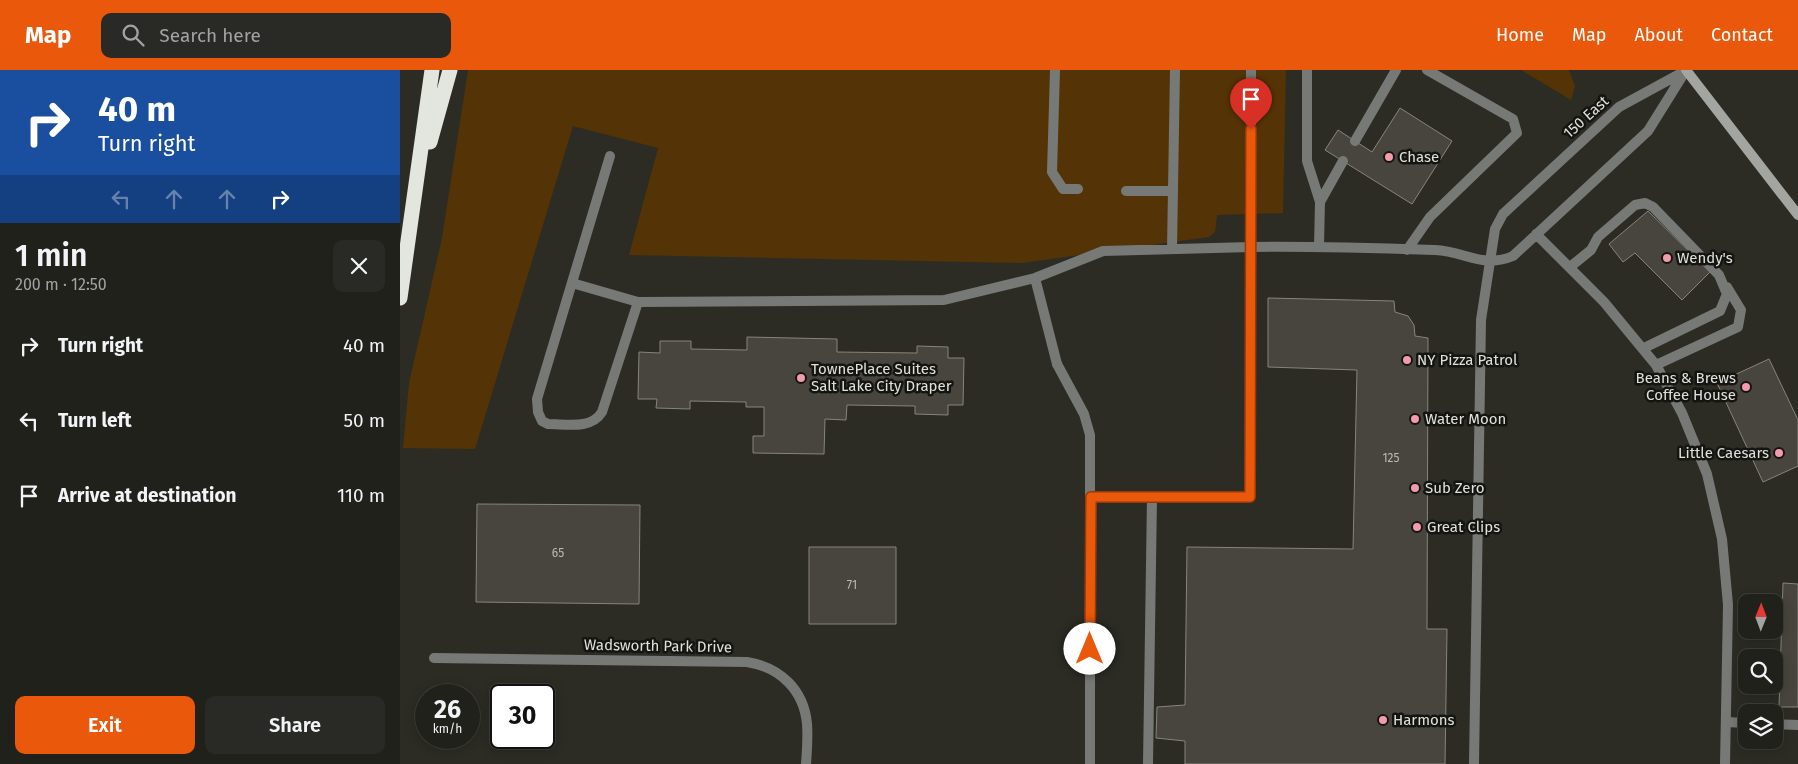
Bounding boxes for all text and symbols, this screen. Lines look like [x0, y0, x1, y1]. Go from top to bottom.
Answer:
search box [101, 13, 451, 58]
text: Map [25, 21, 71, 49]
icon: search [119, 21, 147, 49]
text: Search here [159, 24, 261, 47]
text: Home [1496, 24, 1544, 46]
text: Map [1572, 24, 1606, 46]
text: About [1634, 24, 1683, 46]
text: Contact [1711, 24, 1773, 46]
pin [1230, 78, 1272, 129]
icon: arrive [1237, 85, 1265, 113]
text: 40 m [98, 88, 176, 130]
icon: right [15, 90, 80, 155]
street label: 150 East [1560, 92, 1613, 142]
text: Turn right [98, 130, 195, 157]
place label: Chase [1399, 148, 1439, 166]
marker: Chase [1383, 151, 1395, 163]
icon: left [107, 185, 135, 213]
icon: ahead [160, 185, 188, 213]
icon: ahead [213, 185, 241, 213]
icon: right [266, 185, 294, 213]
text: 1 min [15, 238, 87, 274]
button: close [333, 240, 385, 292]
place label: Wendy's [1677, 249, 1733, 267]
marker: Wendy's [1661, 252, 1673, 264]
text: 200 m · 12:50 [15, 275, 107, 294]
icon: right [15, 332, 43, 360]
text: Turn right [58, 334, 143, 357]
text: 40 m [343, 334, 385, 357]
place label: NY Pizza Patrol [1417, 351, 1518, 369]
marker: NY Pizza Patrol [1401, 354, 1413, 366]
place label: TownePlace Suites Salt Lake City Draper [811, 360, 952, 395]
place label: Beans & Brews Coffee House [1636, 369, 1736, 404]
marker: TownePlace Suites Salt Lake City Draper [795, 372, 807, 384]
marker: Beans & Brews Coffee House [1740, 381, 1752, 393]
icon: left [15, 407, 43, 435]
text: Turn left [58, 409, 132, 432]
text: 50 m [344, 409, 385, 432]
place label: Water Moon [1425, 410, 1506, 428]
marker: Water Moon [1409, 413, 1421, 425]
place label: Little Caesars [1678, 444, 1769, 462]
marker: Little Caesars [1773, 447, 1785, 459]
house number: 125 [1382, 451, 1400, 465]
place label: Sub Zero [1425, 479, 1485, 497]
icon: arrive [15, 482, 43, 510]
marker: Sub Zero [1409, 482, 1421, 494]
text: Arrive at destination [58, 484, 237, 507]
text: 110 m [337, 484, 385, 507]
place label: Great Clips [1427, 518, 1500, 536]
marker: Great Clips [1411, 521, 1423, 533]
house number: 65 [552, 546, 564, 560]
house number: 71 [847, 578, 857, 592]
north arrow [1738, 594, 1782, 639]
map controls [1738, 594, 1783, 749]
position arrow [1063, 622, 1115, 674]
street label: Wadsworth Park Drive [584, 636, 732, 656]
button: search [1738, 649, 1783, 694]
speed limit sign: 30 [490, 684, 555, 749]
text: 26 [434, 695, 461, 725]
button: Exit [15, 696, 195, 754]
button: Share [205, 696, 385, 754]
button: layers [1738, 704, 1783, 749]
place label: Harmons [1393, 711, 1455, 729]
marker: Harmons [1377, 714, 1389, 726]
text: km/h [433, 722, 462, 736]

